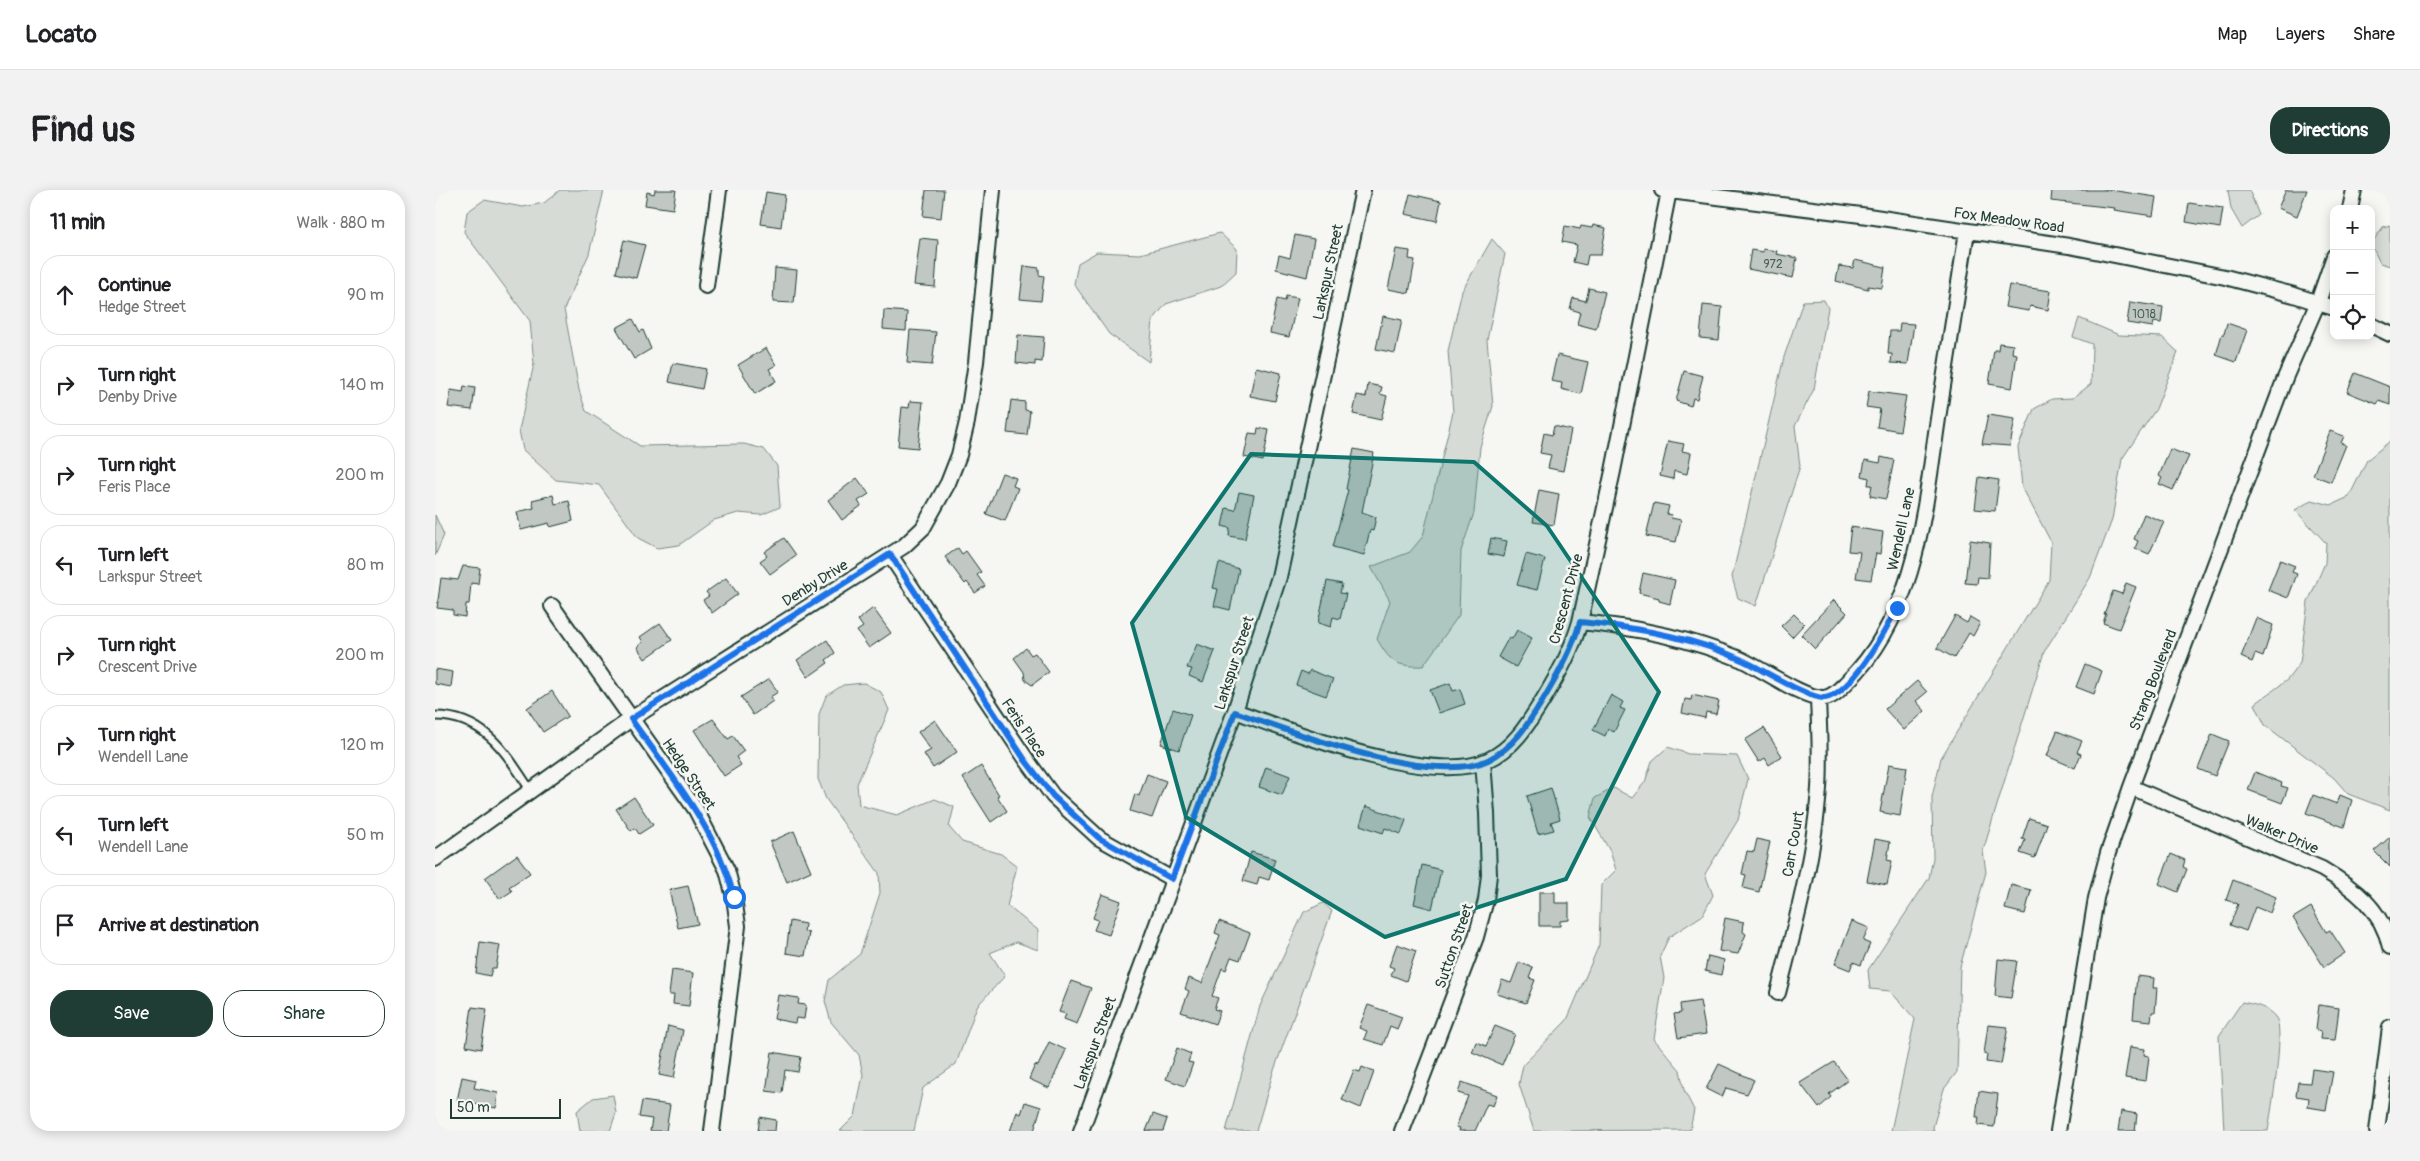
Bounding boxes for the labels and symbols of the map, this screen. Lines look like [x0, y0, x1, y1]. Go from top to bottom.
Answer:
street label: Fox Meadow Road [1952, 203, 2065, 238]
street label: Larkspur Street [1309, 221, 1348, 322]
house number: 972 [1763, 257, 1783, 272]
house number: 1018 [2132, 307, 2156, 322]
street label: Wendell Lane [1883, 485, 1920, 572]
street label: Crescent Drive [1545, 551, 1588, 646]
street label: Denby Drive [779, 555, 852, 611]
route end [1886, 597, 1909, 620]
street label: Larkspur Street [1210, 613, 1259, 713]
street label: Strang Boulevard [2125, 627, 2182, 734]
street label: Feris Place [997, 695, 1051, 762]
street label: Hedge Street [658, 735, 720, 815]
street label: Carr Court [1778, 809, 1809, 878]
street label: Walker Drive [2242, 811, 2322, 859]
route start [723, 886, 746, 909]
street label: Sutton Street [1431, 900, 1478, 991]
street label: Larkspur Street [1070, 993, 1121, 1092]
scale bar [450, 1096, 561, 1119]

